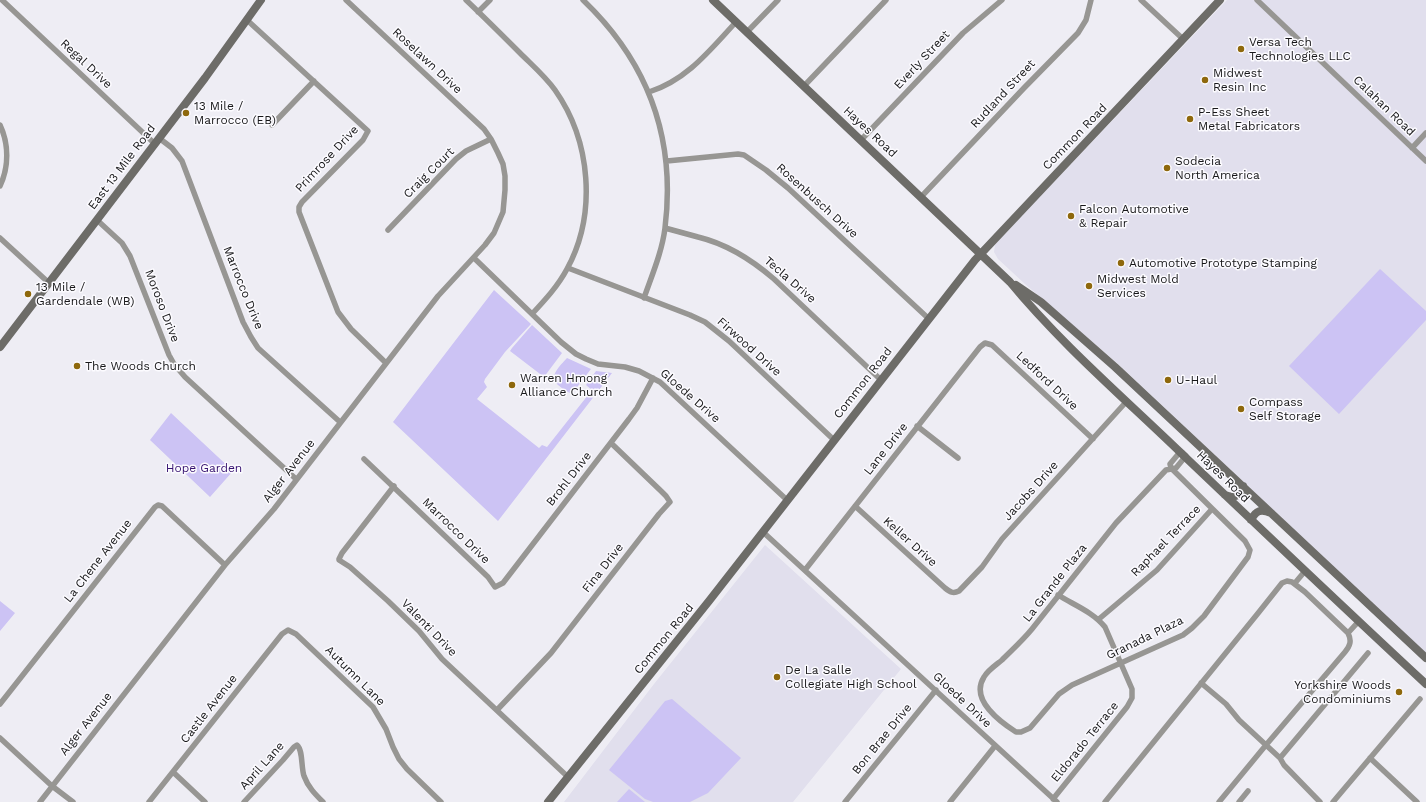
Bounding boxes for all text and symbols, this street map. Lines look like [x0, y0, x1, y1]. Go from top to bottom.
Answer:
street label: Roselawn Drive [389, 25, 465, 97]
street label: Everly Street [891, 28, 953, 92]
place label: Versa Tech Technologies LLC [1249, 35, 1351, 63]
street label: Regal Drive [57, 36, 115, 92]
marker: Versa Tech Technologies LLC [1236, 44, 1246, 54]
street label: Rudland Street [968, 57, 1038, 131]
place label: Midwest Resin Inc [1213, 66, 1266, 94]
street label: Calahan Road [1350, 73, 1418, 139]
marker: Midwest Resin Inc [1200, 75, 1210, 85]
place label: 13 Mile / Marrocco (EB) [194, 99, 276, 127]
street label: Common Road [1040, 101, 1110, 173]
street label: Hayes Road [840, 104, 900, 160]
place label: P-Ess Sheet Metal Fabricators [1198, 105, 1300, 133]
marker: 13 Mile / Marrocco (EB) [181, 108, 191, 118]
marker: P-Ess Sheet Metal Fabricators [1185, 114, 1195, 124]
street label: East 13 Mile Road [85, 122, 159, 212]
street label: Primrose Drive [292, 123, 362, 195]
street label: Craig Court [401, 145, 457, 201]
place label: Sodecia North America [1175, 154, 1260, 182]
street label: Rosenbusch Drive [773, 161, 861, 241]
marker: Sodecia North America [1162, 163, 1172, 173]
place label: Falcon Automotive & Repair [1079, 202, 1189, 230]
marker: Falcon Automotive & Repair [1066, 211, 1076, 221]
street label: Marrocco Drive [220, 244, 266, 332]
street label: Tecla Drive [761, 254, 819, 306]
place label: Automotive Prototype Stamping [1129, 256, 1317, 270]
marker: Automotive Prototype Stamping [1116, 258, 1126, 268]
street label: Moroso Drive [142, 268, 182, 344]
place label: Midwest Mold Services [1097, 272, 1179, 300]
place label: 13 Mile / Gardendale (WB) [36, 280, 134, 308]
marker: Midwest Mold Services [1084, 281, 1094, 291]
marker: 13 Mile / Gardendale (WB) [23, 289, 33, 299]
street label: Firwood Drive [714, 315, 784, 379]
street label: Common Road [831, 345, 895, 421]
street label: Ledford Drive [1013, 349, 1081, 413]
place label: The Woods Church [85, 359, 196, 373]
marker: The Woods Church [72, 361, 82, 371]
street label: Gloede Drive [657, 366, 723, 426]
place label: Warren Hmong Alliance Church [520, 371, 612, 399]
place label: U-Haul [1176, 373, 1217, 387]
marker: U-Haul [1163, 375, 1173, 385]
marker: Warren Hmong Alliance Church [507, 380, 517, 390]
place label: Compass Self Storage [1249, 395, 1321, 423]
marker: Compass Self Storage [1236, 404, 1246, 414]
street label: Lane Drive [861, 420, 911, 478]
street label: Alger Avenue [260, 436, 318, 506]
street label: Hayes Road [1194, 448, 1252, 506]
street label: Brohl Drive [543, 449, 595, 509]
street label: Jacobs Drive [1001, 458, 1061, 524]
park label: Hope Garden [166, 461, 242, 475]
street label: Marrocco Drive [419, 495, 493, 567]
street label: Raphael Terrace [1128, 502, 1204, 580]
street label: Keller Drive [880, 514, 940, 570]
street label: La Chene Avenue [61, 517, 135, 605]
street label: Fina Drive [579, 540, 627, 596]
street label: La Grande Plaza [1020, 541, 1090, 625]
street label: Valenti Drive [398, 596, 460, 660]
street label: Common Road [631, 601, 697, 677]
street label: Granada Plaza [1104, 613, 1186, 663]
street label: Autumn Lane [322, 643, 388, 709]
place label: De La Salle Collegiate High School [785, 663, 917, 691]
street label: Gloede Drive [930, 669, 994, 731]
street label: Castle Avenue [178, 672, 240, 746]
marker: De La Salle Collegiate High School [772, 672, 782, 682]
place label: Yorkshire Woods Condominiums [1294, 678, 1391, 706]
marker: Yorkshire Woods Condominiums [1394, 687, 1404, 697]
street label: Alger Avenue [57, 689, 115, 759]
street label: Eldorado Terrace [1048, 699, 1122, 785]
street label: Bon Brae Drive [849, 701, 915, 777]
street label: April Lane [237, 739, 287, 793]

